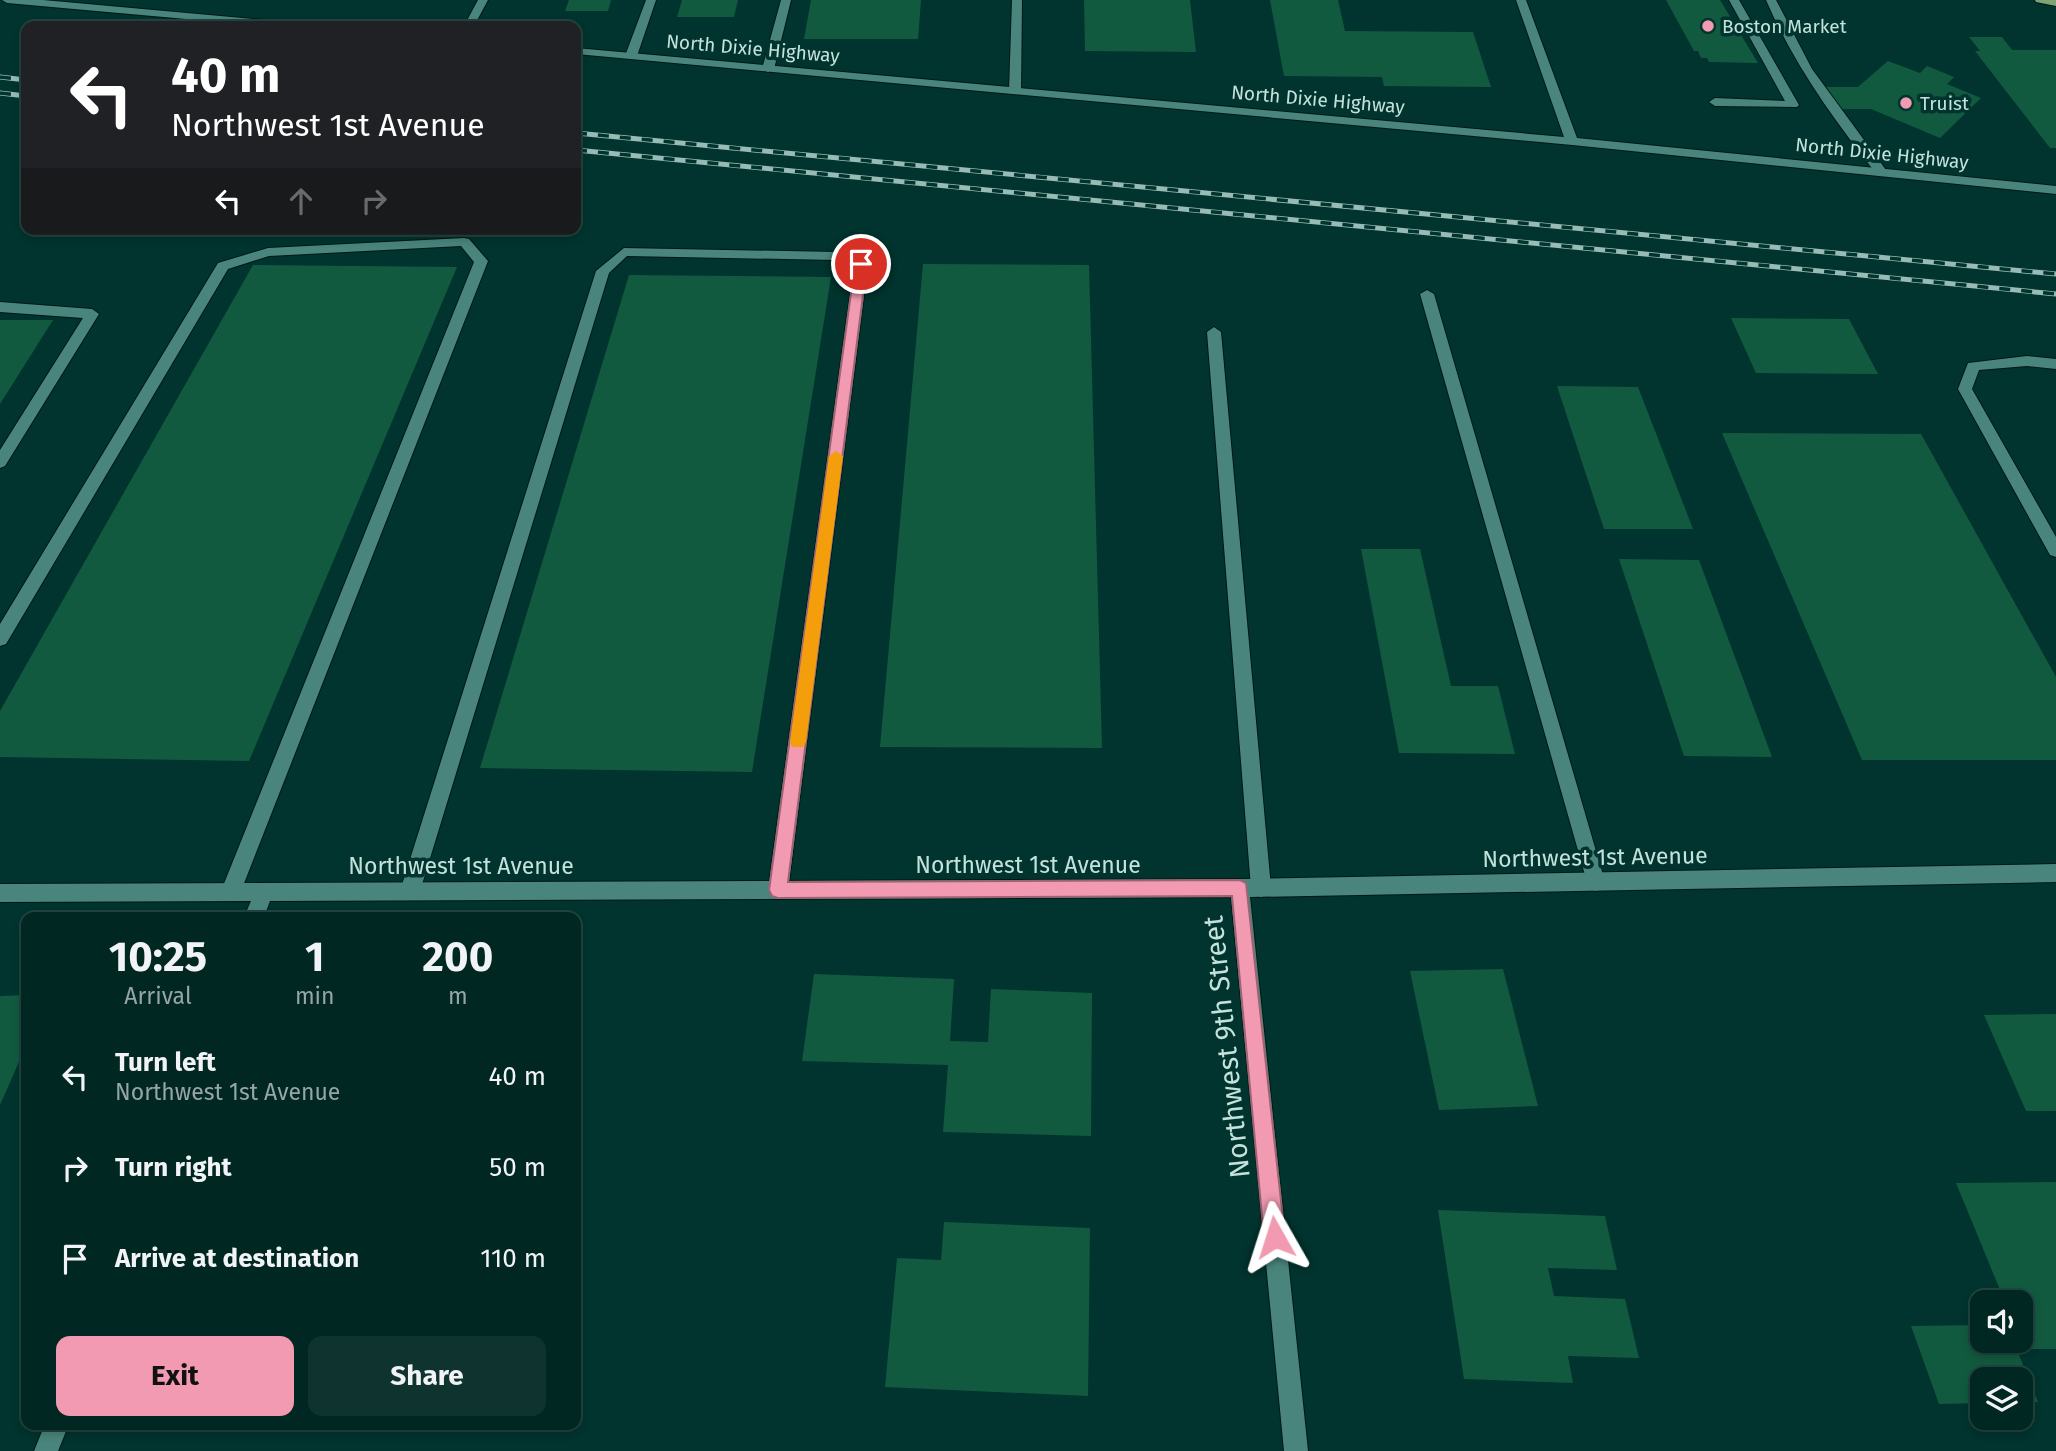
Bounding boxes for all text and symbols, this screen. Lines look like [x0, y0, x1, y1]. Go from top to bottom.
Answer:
place label: Boston Market [1722, 15, 1847, 38]
marker: Boston Market [1700, 18, 1716, 34]
street label: North Dixie Highway [665, 29, 841, 68]
text: 40 m [171, 46, 280, 105]
icon: left [56, 49, 147, 140]
street label: North Dixie Highway [1230, 80, 1406, 119]
place label: Truist [1920, 92, 1969, 115]
marker: Truist [1898, 95, 1914, 111]
text: Northwest 1st Avenue [171, 106, 485, 144]
street label: North Dixie Highway [1794, 133, 1970, 174]
icon: left [209, 182, 247, 220]
icon: ahead [282, 182, 320, 220]
icon: right [355, 182, 393, 220]
pin [831, 234, 891, 294]
icon: arrive [842, 245, 880, 283]
street label: Northwest 1st Avenue [1482, 841, 1708, 873]
street label: Northwest 1st Avenue [915, 851, 1141, 879]
street label: Northwest 1st Avenue [348, 852, 574, 880]
street label: Northwest 9th Street [1196, 913, 1257, 1180]
text: 10:25 [109, 932, 207, 982]
text: 1 [305, 932, 325, 982]
text: 200 [422, 932, 493, 982]
text: Arrival [124, 982, 192, 1010]
text: min [295, 982, 335, 1010]
text: m [448, 982, 468, 1010]
text: Turn left [115, 1047, 216, 1078]
icon: left [56, 1058, 94, 1096]
text: 40 m [488, 1061, 546, 1092]
text: Northwest 1st Avenue [115, 1078, 340, 1106]
icon: right [56, 1149, 94, 1187]
text: Turn right [115, 1152, 232, 1183]
text: 50 m [489, 1152, 546, 1183]
position arrow [1238, 1200, 1312, 1274]
icon: arrive [56, 1240, 94, 1278]
text: Arrive at destination [115, 1243, 359, 1274]
text: 110 m [480, 1243, 546, 1274]
map controls [1970, 1290, 2033, 1430]
button: sound [1970, 1290, 2033, 1353]
button: Exit [56, 1336, 294, 1416]
button: Share [308, 1336, 546, 1416]
button: layers [1970, 1367, 2033, 1430]

